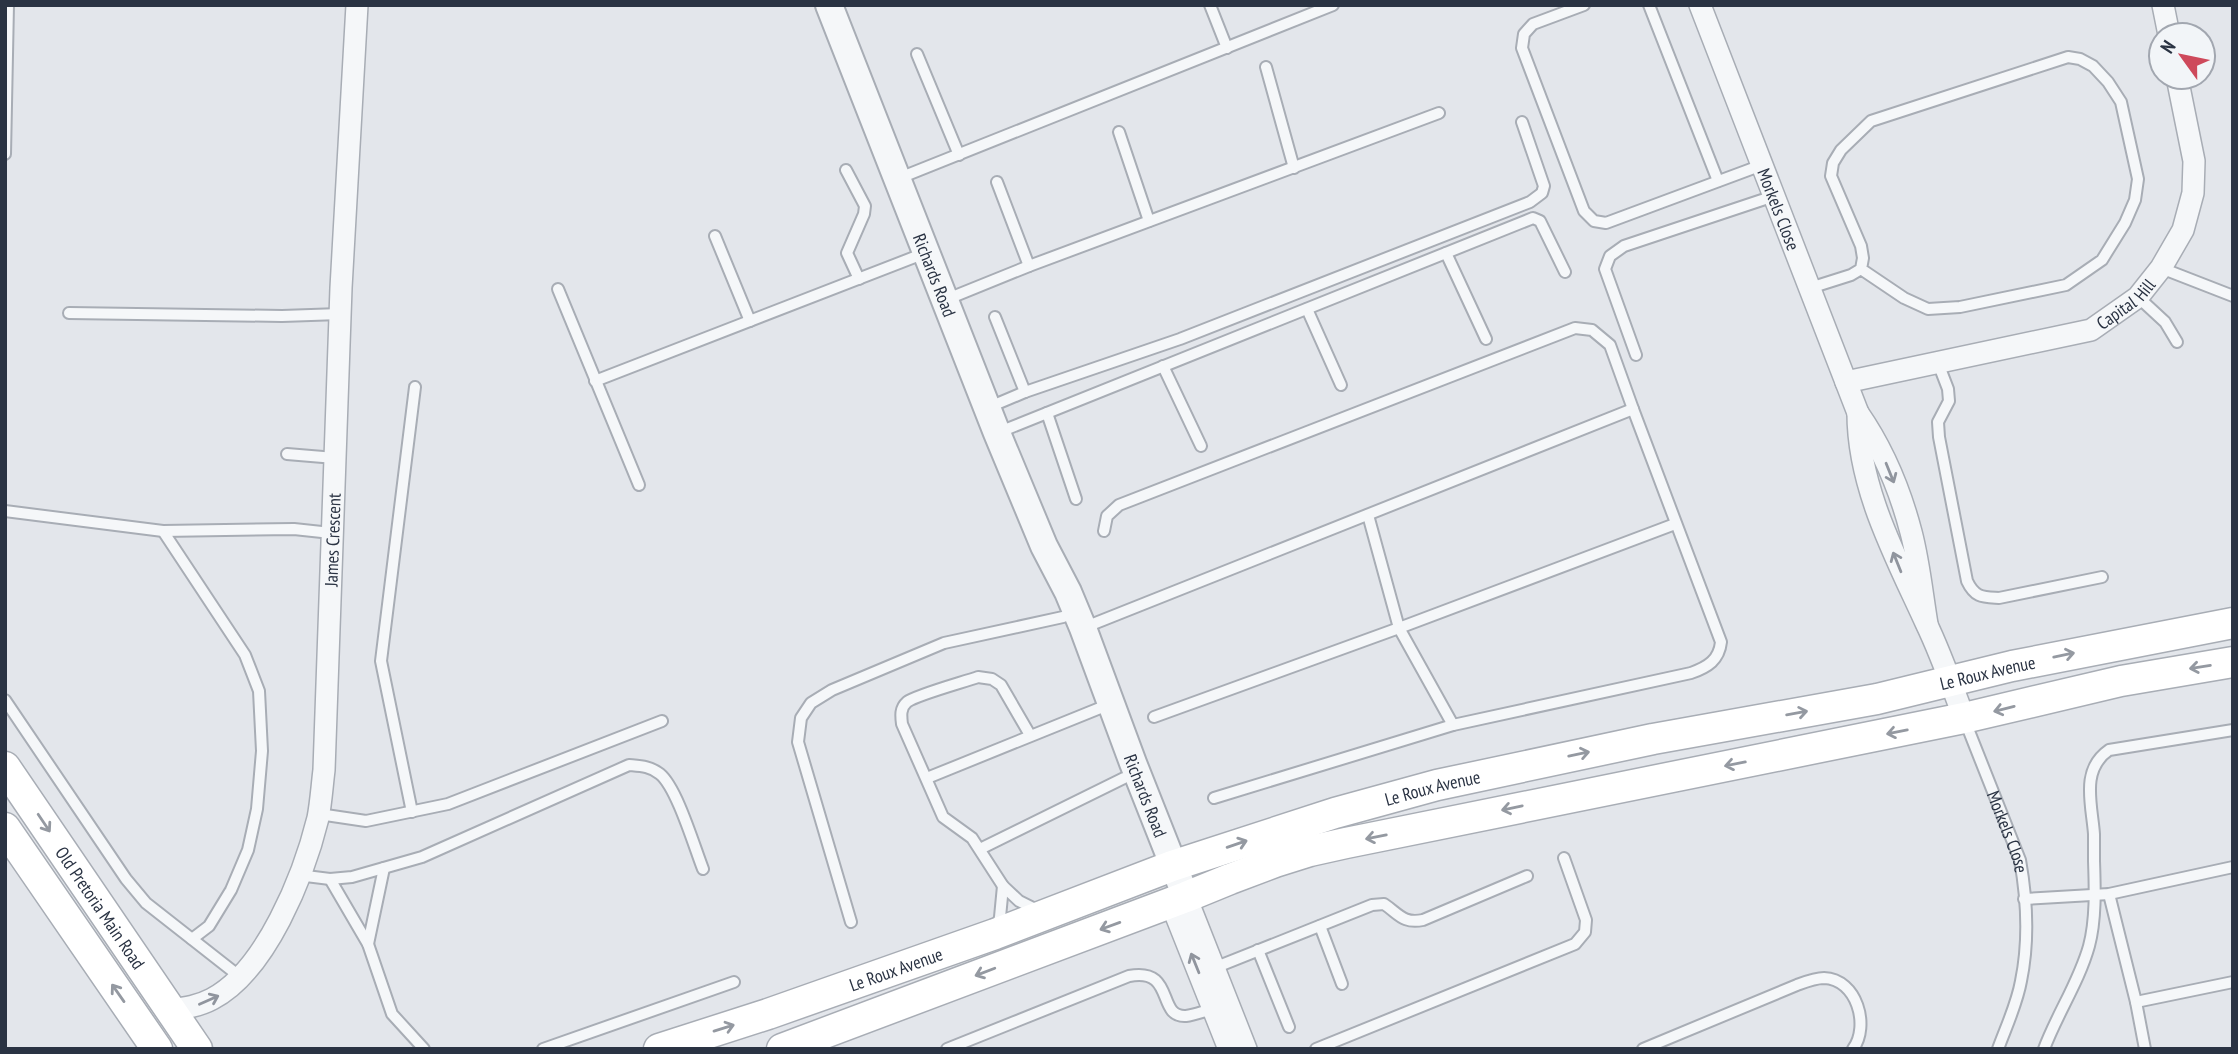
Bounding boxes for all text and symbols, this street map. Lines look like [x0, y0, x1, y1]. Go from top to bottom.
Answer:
north arrow [2147, 21, 2217, 91]
text: N [2155, 36, 2181, 58]
street label: Morkels Close [1753, 165, 1805, 254]
street label: Richards Road [908, 230, 962, 320]
street label: Capital Hill [2092, 273, 2160, 334]
one-way arrow [1885, 462, 1898, 484]
street label: James Crescent [319, 493, 345, 588]
one-way arrow [1890, 552, 1903, 574]
one-way arrow [2052, 648, 2075, 662]
street label: Le Roux Avenue [1937, 650, 2037, 695]
one-way arrow [2189, 661, 2211, 674]
one-way arrow [1993, 703, 2016, 716]
one-way arrow [1785, 706, 1808, 720]
one-way arrow [1886, 725, 1909, 739]
one-way arrow [1567, 746, 1590, 760]
street label: Richards Road [1119, 751, 1173, 840]
one-way arrow [1724, 758, 1747, 772]
street label: Le Roux Avenue [1382, 765, 1482, 810]
street label: Morkels Close [1982, 787, 2033, 874]
one-way arrow [1501, 802, 1524, 816]
one-way arrow [36, 813, 51, 832]
one-way arrow [1365, 831, 1388, 844]
one-way arrow [1225, 837, 1247, 849]
street label: Old Pretoria Main Road [51, 842, 150, 973]
one-way arrow [1099, 920, 1121, 933]
street label: Le Roux Avenue [846, 942, 946, 996]
one-way arrow [1187, 952, 1200, 974]
one-way arrow [974, 967, 996, 980]
one-way arrow [111, 983, 125, 1003]
one-way arrow [197, 993, 219, 1006]
one-way arrow [712, 1021, 734, 1034]

